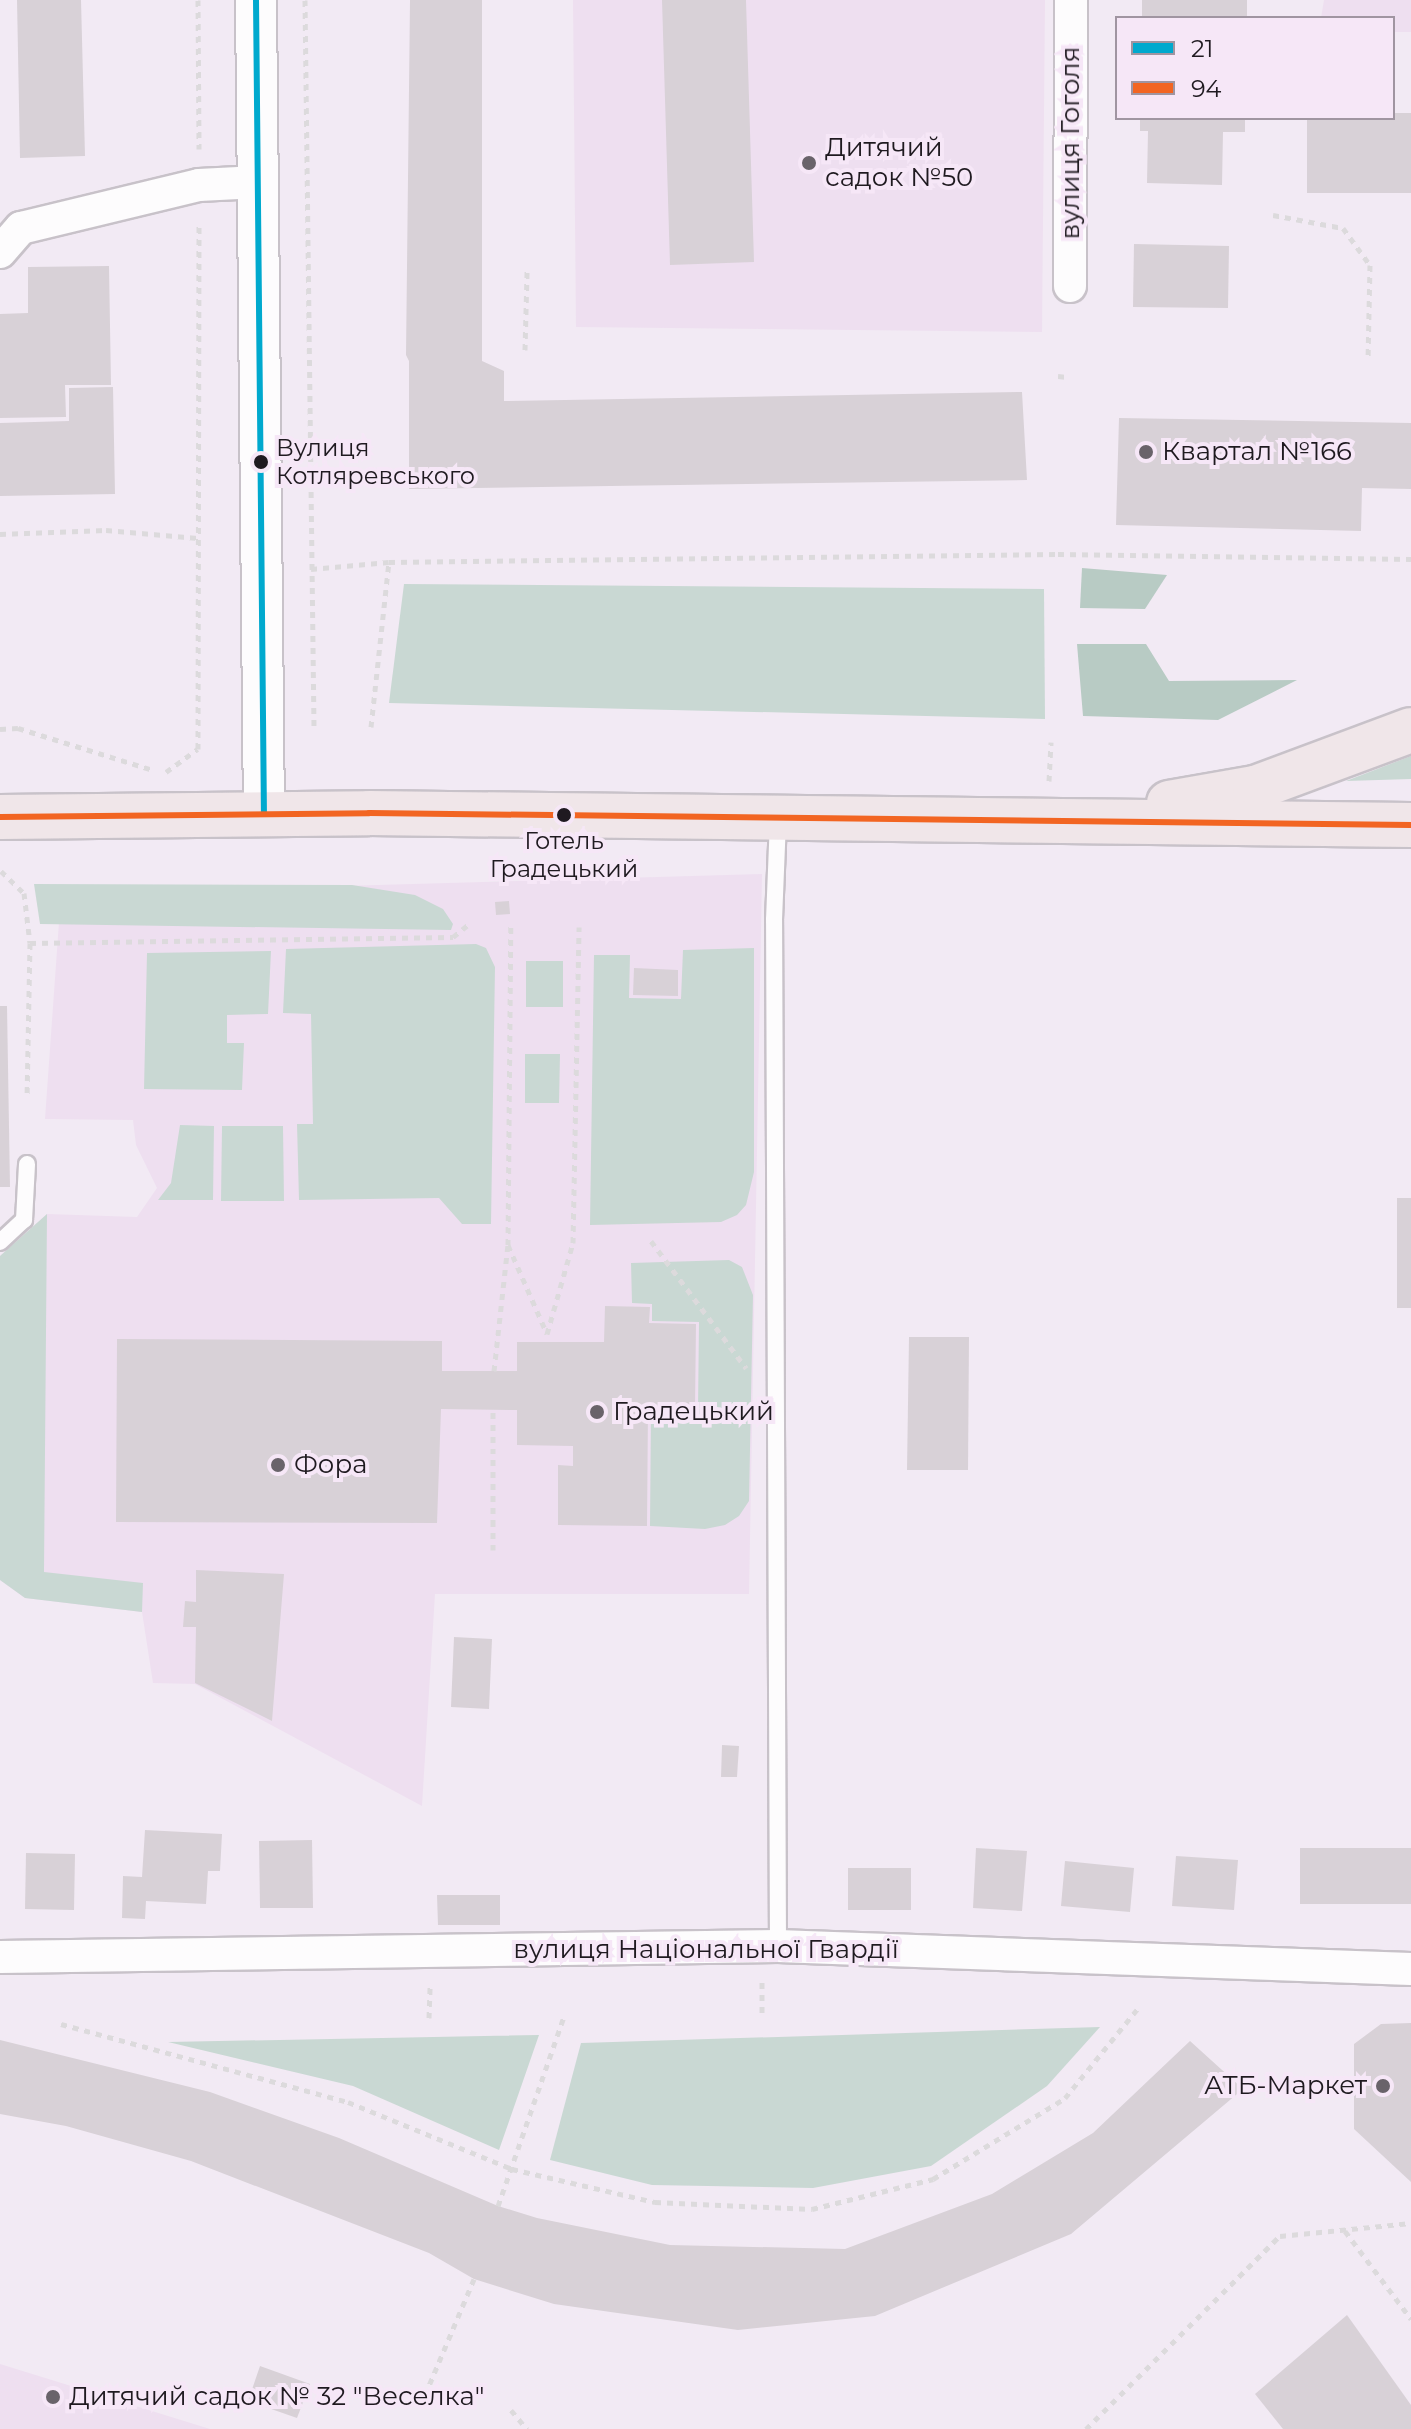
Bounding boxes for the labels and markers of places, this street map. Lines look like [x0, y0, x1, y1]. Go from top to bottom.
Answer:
place label: Дитячий садок №50 [825, 132, 973, 194]
marker: Дитячий садок №50 [800, 154, 818, 172]
place label: Вулиця Котляревського [276, 434, 475, 490]
place label: Квартал №166 [1162, 436, 1352, 468]
marker: Квартал №166 [1137, 443, 1155, 461]
marker: Вулиця Котляревського [253, 454, 269, 470]
marker: Готель Градецький [556, 807, 572, 823]
place label: Готель Градецький [490, 827, 638, 883]
place label: Градецький [613, 1396, 774, 1428]
marker: Градецький [588, 1403, 606, 1421]
place label: Фора [294, 1449, 367, 1481]
marker: Фора [269, 1456, 287, 1474]
place label: АТБ-Маркет [1204, 2070, 1367, 2102]
marker: АТБ-Маркет [1374, 2077, 1392, 2095]
place label: Дитячий садок № 32 "Веселка" [69, 2381, 484, 2413]
marker: Дитячий садок № 32 "Веселка" [44, 2388, 62, 2406]

